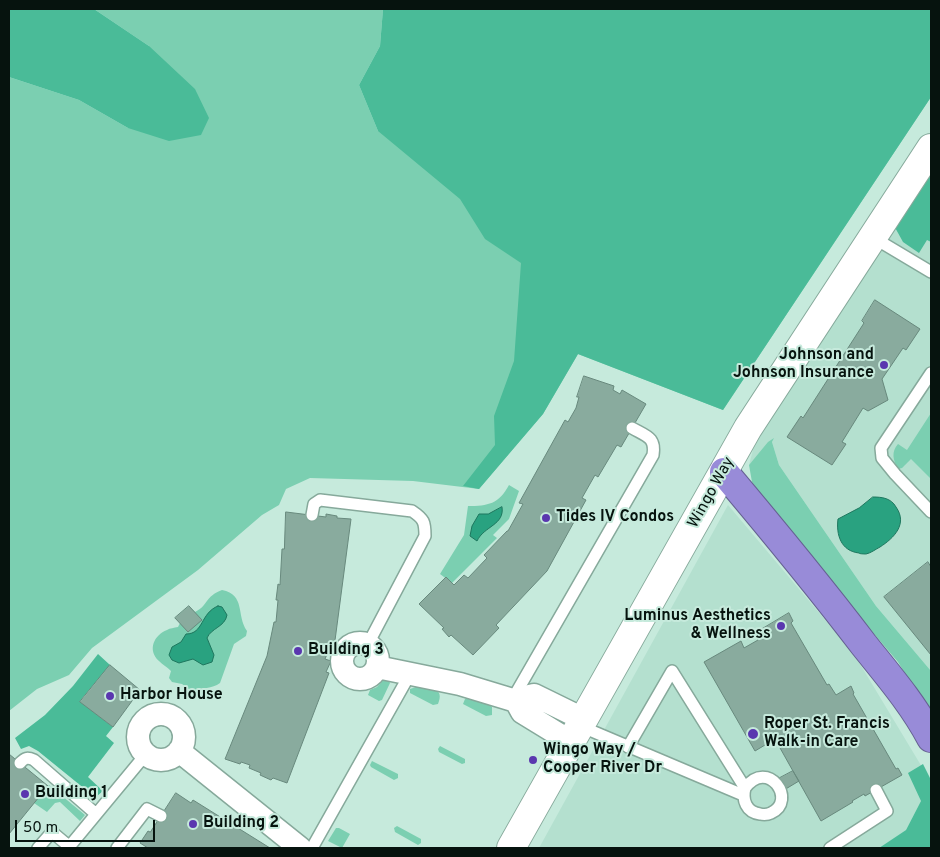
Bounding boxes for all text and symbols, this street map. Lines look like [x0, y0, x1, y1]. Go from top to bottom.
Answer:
place label: Johnson and Johnson Insurance [733, 346, 874, 384]
marker: Johnson and Johnson Insurance [878, 359, 890, 371]
street label: Wingo Way [685, 454, 739, 532]
place label: Tides IV Condos [556, 508, 674, 528]
marker: Tides IV Condos [540, 512, 552, 524]
place label: Luminus Aesthetics & Wellness [624, 607, 771, 645]
marker: Luminus Aesthetics & Wellness [775, 620, 787, 632]
place label: Building 3 [308, 641, 384, 661]
marker: Building 3 [292, 645, 304, 657]
place label: Harbor House [120, 686, 223, 706]
marker: Harbor House [104, 690, 116, 702]
place label: Roper St. Francis Walk-in Care [764, 715, 890, 753]
marker: Roper St. Francis Walk-in Care [746, 727, 760, 741]
place label: Wingo Way / Cooper River Dr [543, 741, 662, 779]
marker: Wingo Way / Cooper River Dr [527, 754, 539, 766]
place label: Building 1 [35, 784, 108, 804]
marker: Building 1 [19, 788, 31, 800]
scale bar [18, 810, 158, 842]
place label: Building 2 [203, 814, 279, 834]
marker: Building 2 [187, 818, 199, 830]
text: 50 m [23, 819, 58, 838]

